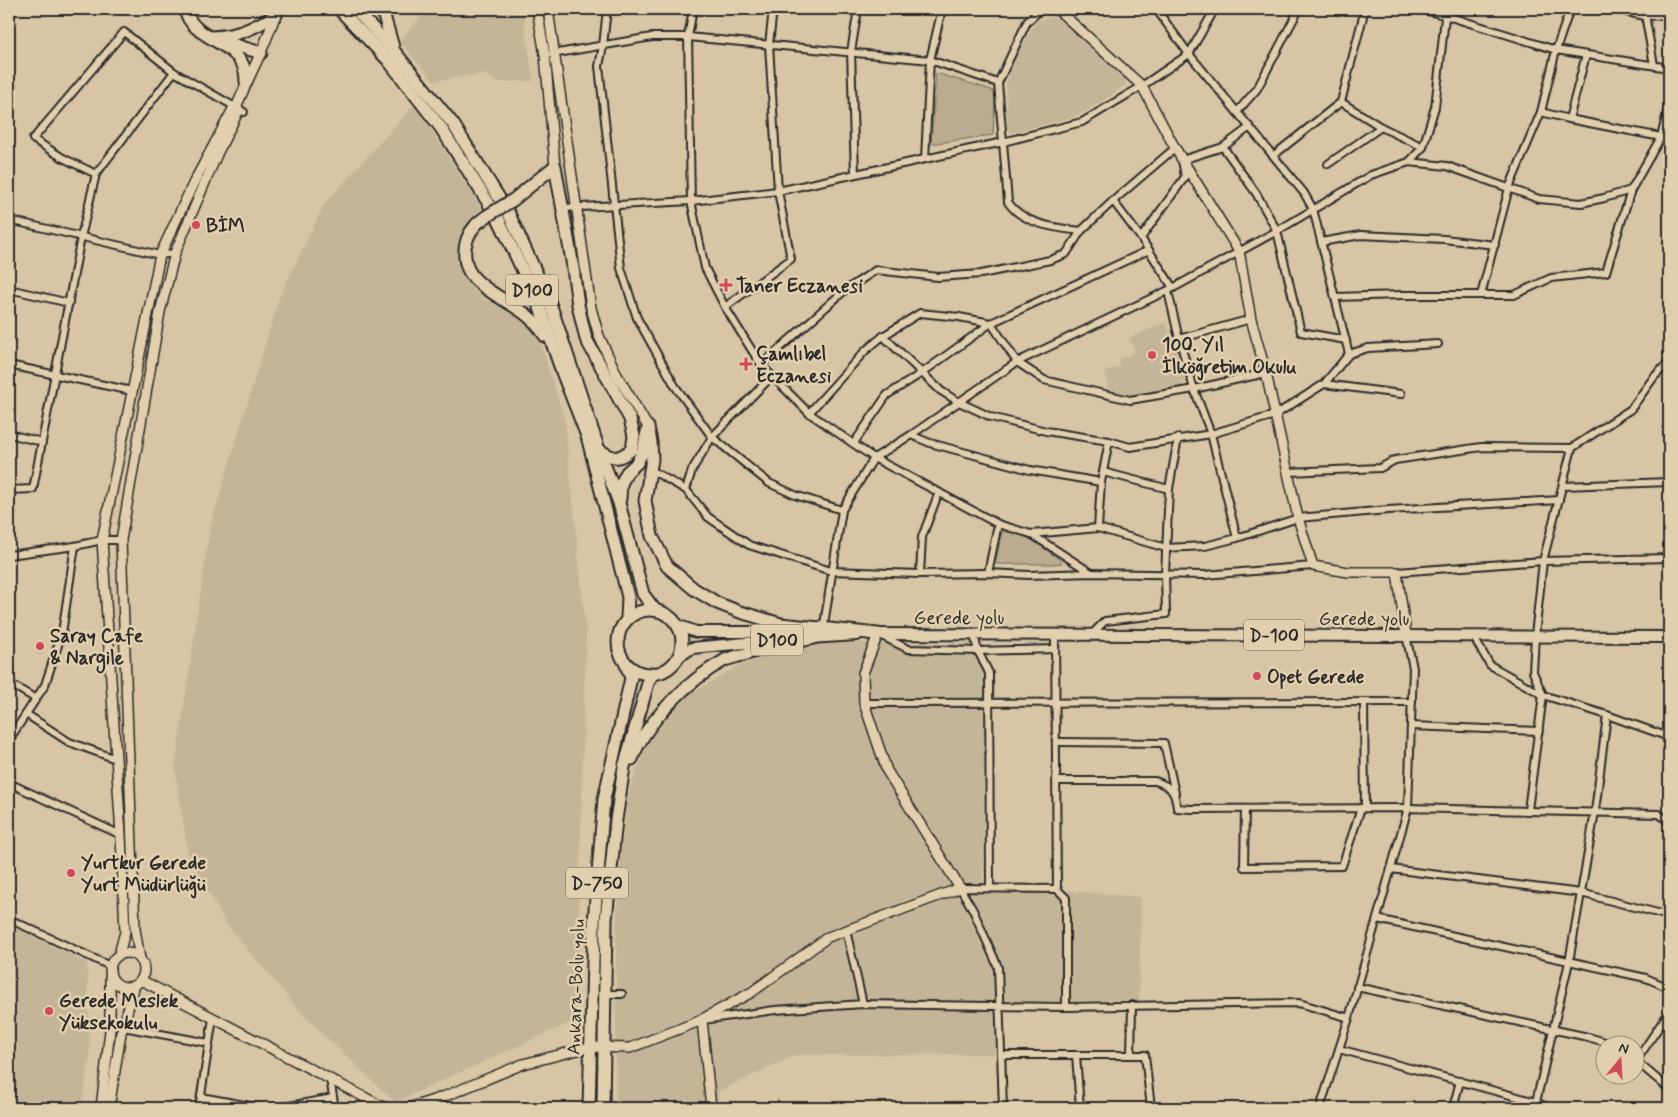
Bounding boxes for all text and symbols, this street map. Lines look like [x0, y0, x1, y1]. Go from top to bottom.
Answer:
place label: BİM [206, 214, 245, 239]
marker: BİM [190, 219, 202, 231]
road number: D100 [506, 274, 558, 306]
place label: Taner Eczanesi [736, 274, 863, 299]
marker: Taner Eczanesi [720, 279, 732, 291]
place label: 100. Yıl İlköğretim Okulu [1162, 333, 1297, 381]
place label: Çamlıbel Eczanesi [756, 342, 831, 389]
marker: 100. Yıl İlköğretim Okulu [1146, 349, 1158, 361]
marker: Çamlıbel Eczanesi [740, 358, 752, 370]
street label: Gerede yolu [914, 606, 1004, 632]
street label: Gerede yolu [1319, 607, 1409, 633]
road number: D-100 [1244, 620, 1304, 650]
place label: Saray Cafe & Nargile [50, 624, 144, 674]
road number: D100 [751, 624, 803, 656]
marker: Saray Cafe & Nargile [34, 640, 46, 652]
place label: Opet Gerede [1267, 665, 1364, 690]
marker: Opet Gerede [1251, 670, 1263, 682]
place label: Yurtkur Gerede Yurt Müdürlüğü [81, 851, 206, 899]
marker: Yurtkur Gerede Yurt Müdürlüğü [65, 867, 77, 879]
road number: D-750 [566, 868, 628, 898]
street label: Ankara-Bolu yolu [562, 918, 591, 1056]
place label: Gerede Meslek Yüksekokulu [59, 989, 179, 1036]
marker: Gerede Meslek Yüksekokulu [43, 1005, 55, 1017]
north arrow [1596, 1034, 1646, 1084]
text: N [1616, 1039, 1631, 1059]

